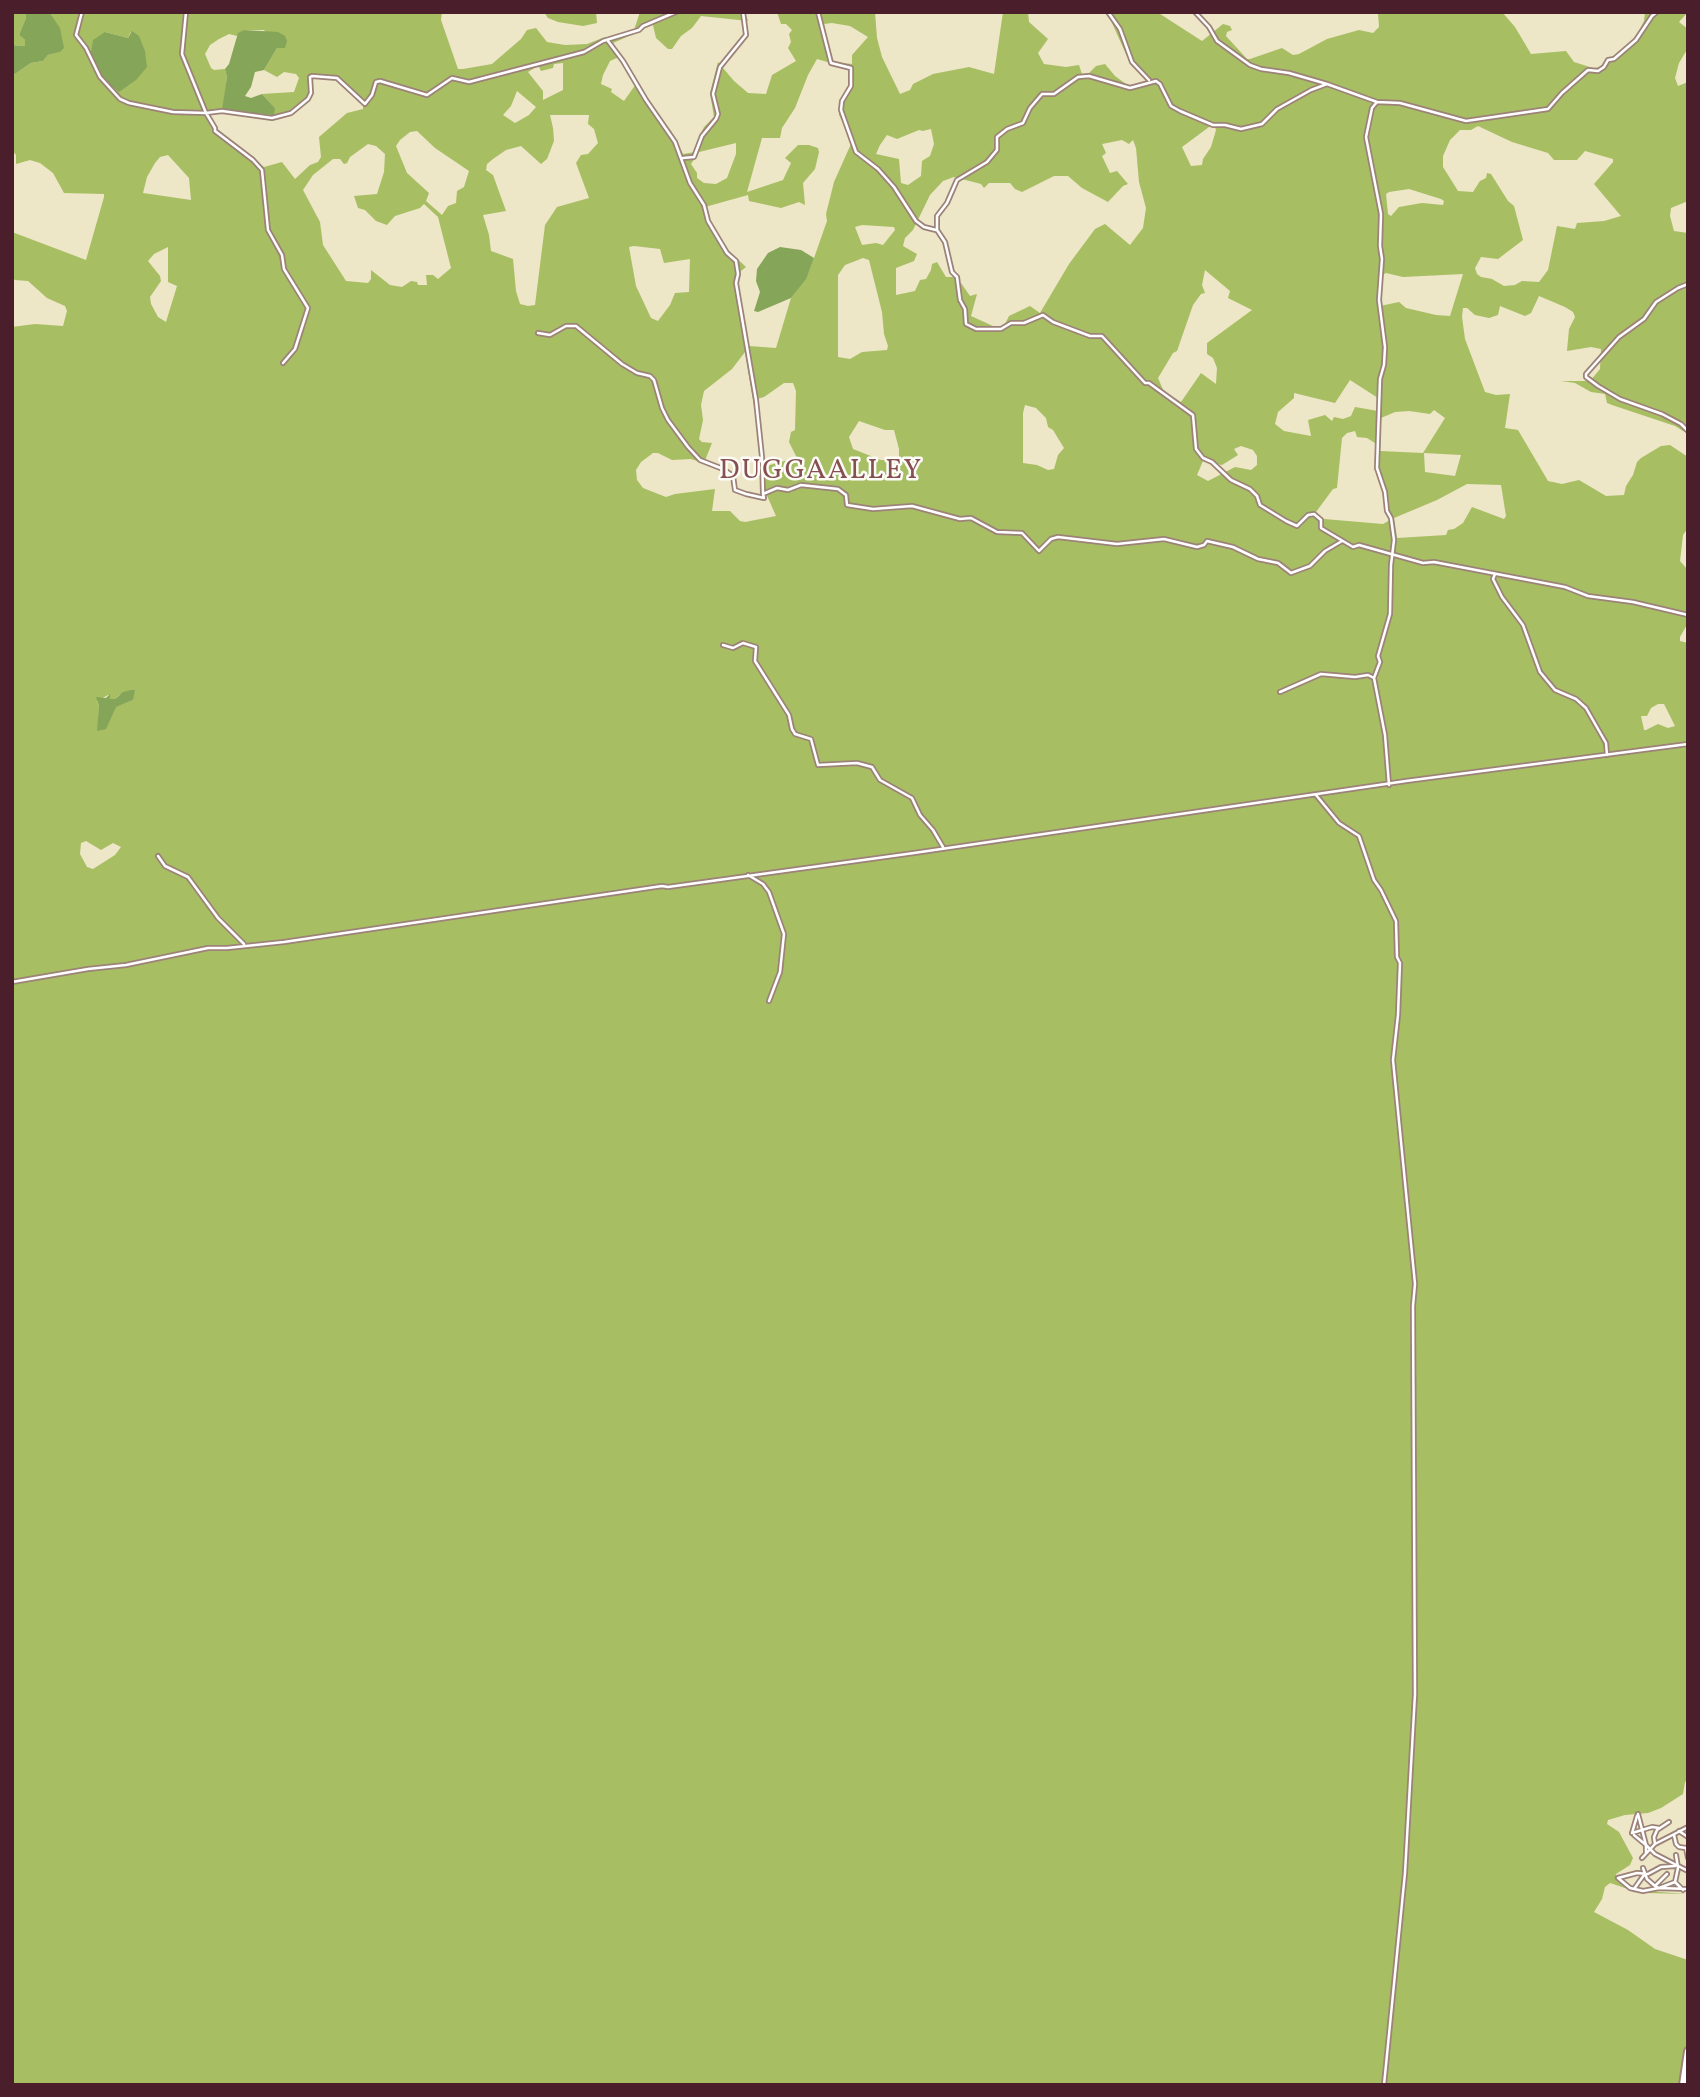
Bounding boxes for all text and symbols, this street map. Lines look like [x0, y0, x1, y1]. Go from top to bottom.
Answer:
district label: DUGGAALLEY [720, 456, 922, 490]

